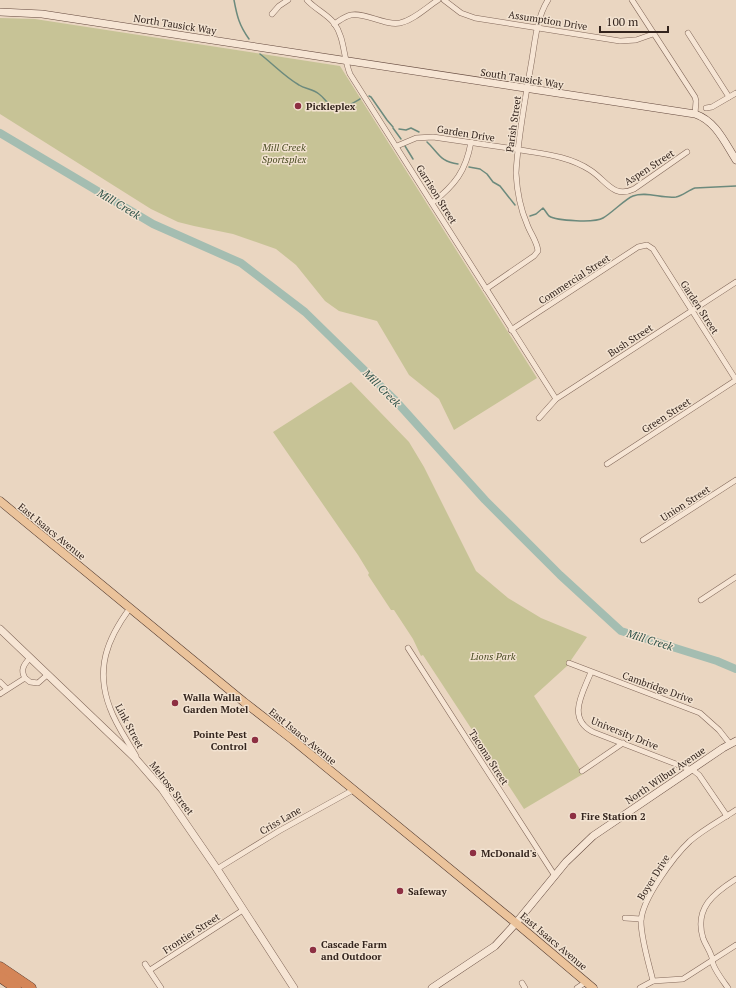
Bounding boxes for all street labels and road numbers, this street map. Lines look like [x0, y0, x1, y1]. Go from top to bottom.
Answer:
street label: Assumption Drive [507, 8, 588, 33]
street label: North Tausick Way [133, 12, 218, 38]
street label: South Tausick Way [480, 66, 565, 92]
street label: Parish Street [503, 95, 524, 153]
street label: Garden Drive [436, 122, 496, 144]
street label: Aspen Street [622, 146, 677, 188]
street label: Garrison Street [413, 162, 460, 227]
street label: Commercial Street [536, 251, 613, 307]
street label: Garden Street [677, 278, 722, 337]
street label: Bush Street [605, 321, 656, 360]
street label: Green Street [639, 395, 693, 436]
street label: Union Street [658, 482, 713, 524]
street label: East Isaacs Avenue [15, 500, 88, 563]
street label: Cambridge Drive [621, 669, 695, 706]
street label: Link Street [112, 702, 147, 751]
street label: East Isaacs Avenue [266, 705, 339, 768]
street label: University Drive [589, 714, 661, 753]
street label: Tacoma Street [466, 727, 512, 788]
street label: North Wilbur Avenue [623, 744, 708, 807]
street label: Melrose Street [147, 759, 197, 818]
street label: Criss Lane [257, 803, 303, 838]
street label: Boyer Drive [634, 852, 673, 903]
street label: Frontier Street [160, 910, 222, 957]
street label: East Isaacs Avenue [518, 910, 590, 973]

